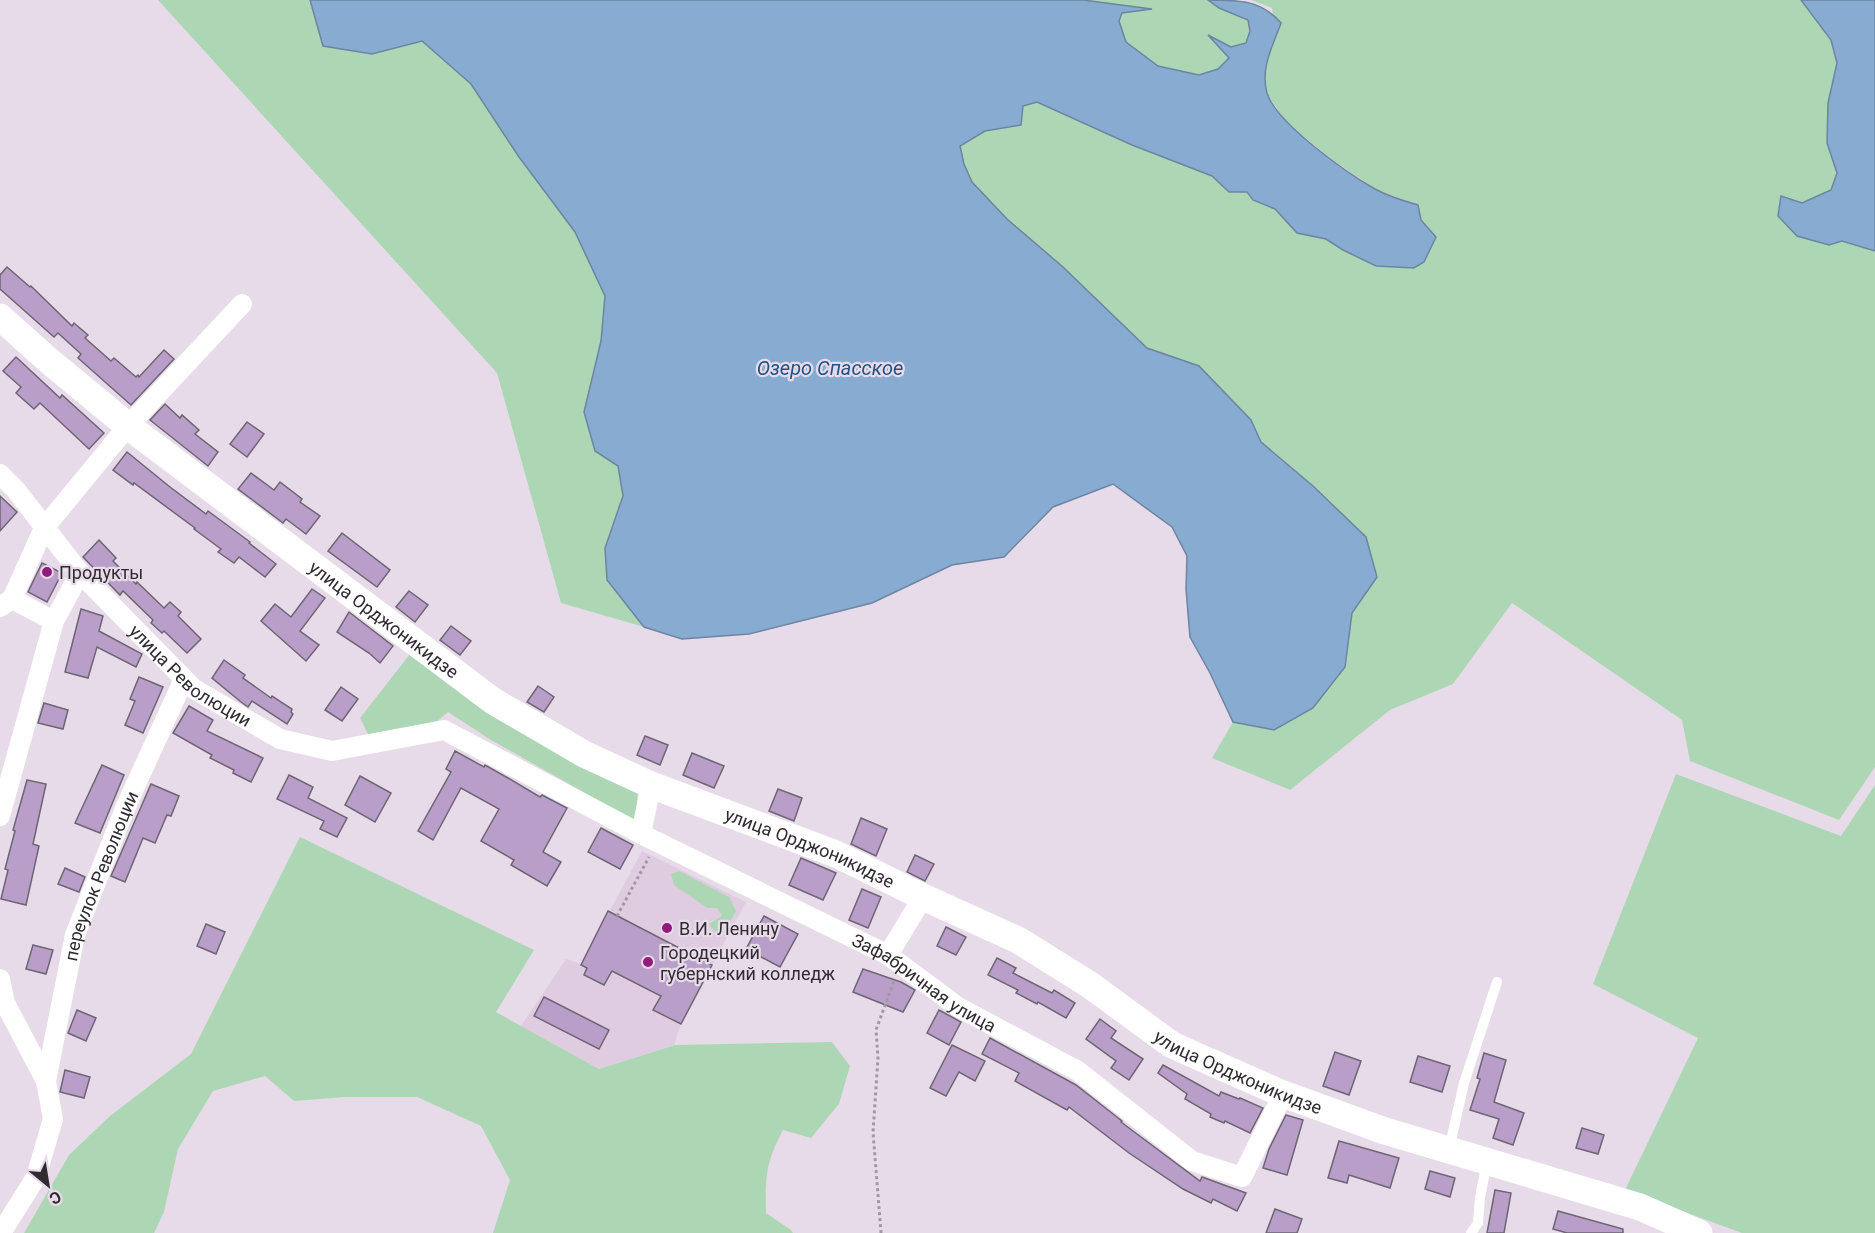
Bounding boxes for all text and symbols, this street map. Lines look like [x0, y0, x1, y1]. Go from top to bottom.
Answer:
water label: Озеро Спасское [757, 356, 903, 380]
street label: улица Орджоникидзе [305, 556, 463, 682]
place label: Продукты [59, 562, 143, 583]
marker: Продукты [40, 565, 54, 579]
street label: улица Революции [126, 620, 255, 731]
street label: переулок Революции [60, 787, 142, 963]
street label: улица Орджоникидзе [722, 803, 898, 892]
place label: В.И. Ленину [679, 918, 779, 939]
marker: В.И. Ленину [660, 921, 674, 935]
street label: Зафабричная улица [849, 929, 1000, 1036]
place label: Городецкий губернский колледж [660, 942, 835, 984]
marker: Городецкий губернский колледж [641, 955, 655, 969]
street label: улица Орджоникидзе [1150, 1025, 1325, 1118]
north arrow [18, 1155, 78, 1215]
text: С [46, 1187, 65, 1208]

